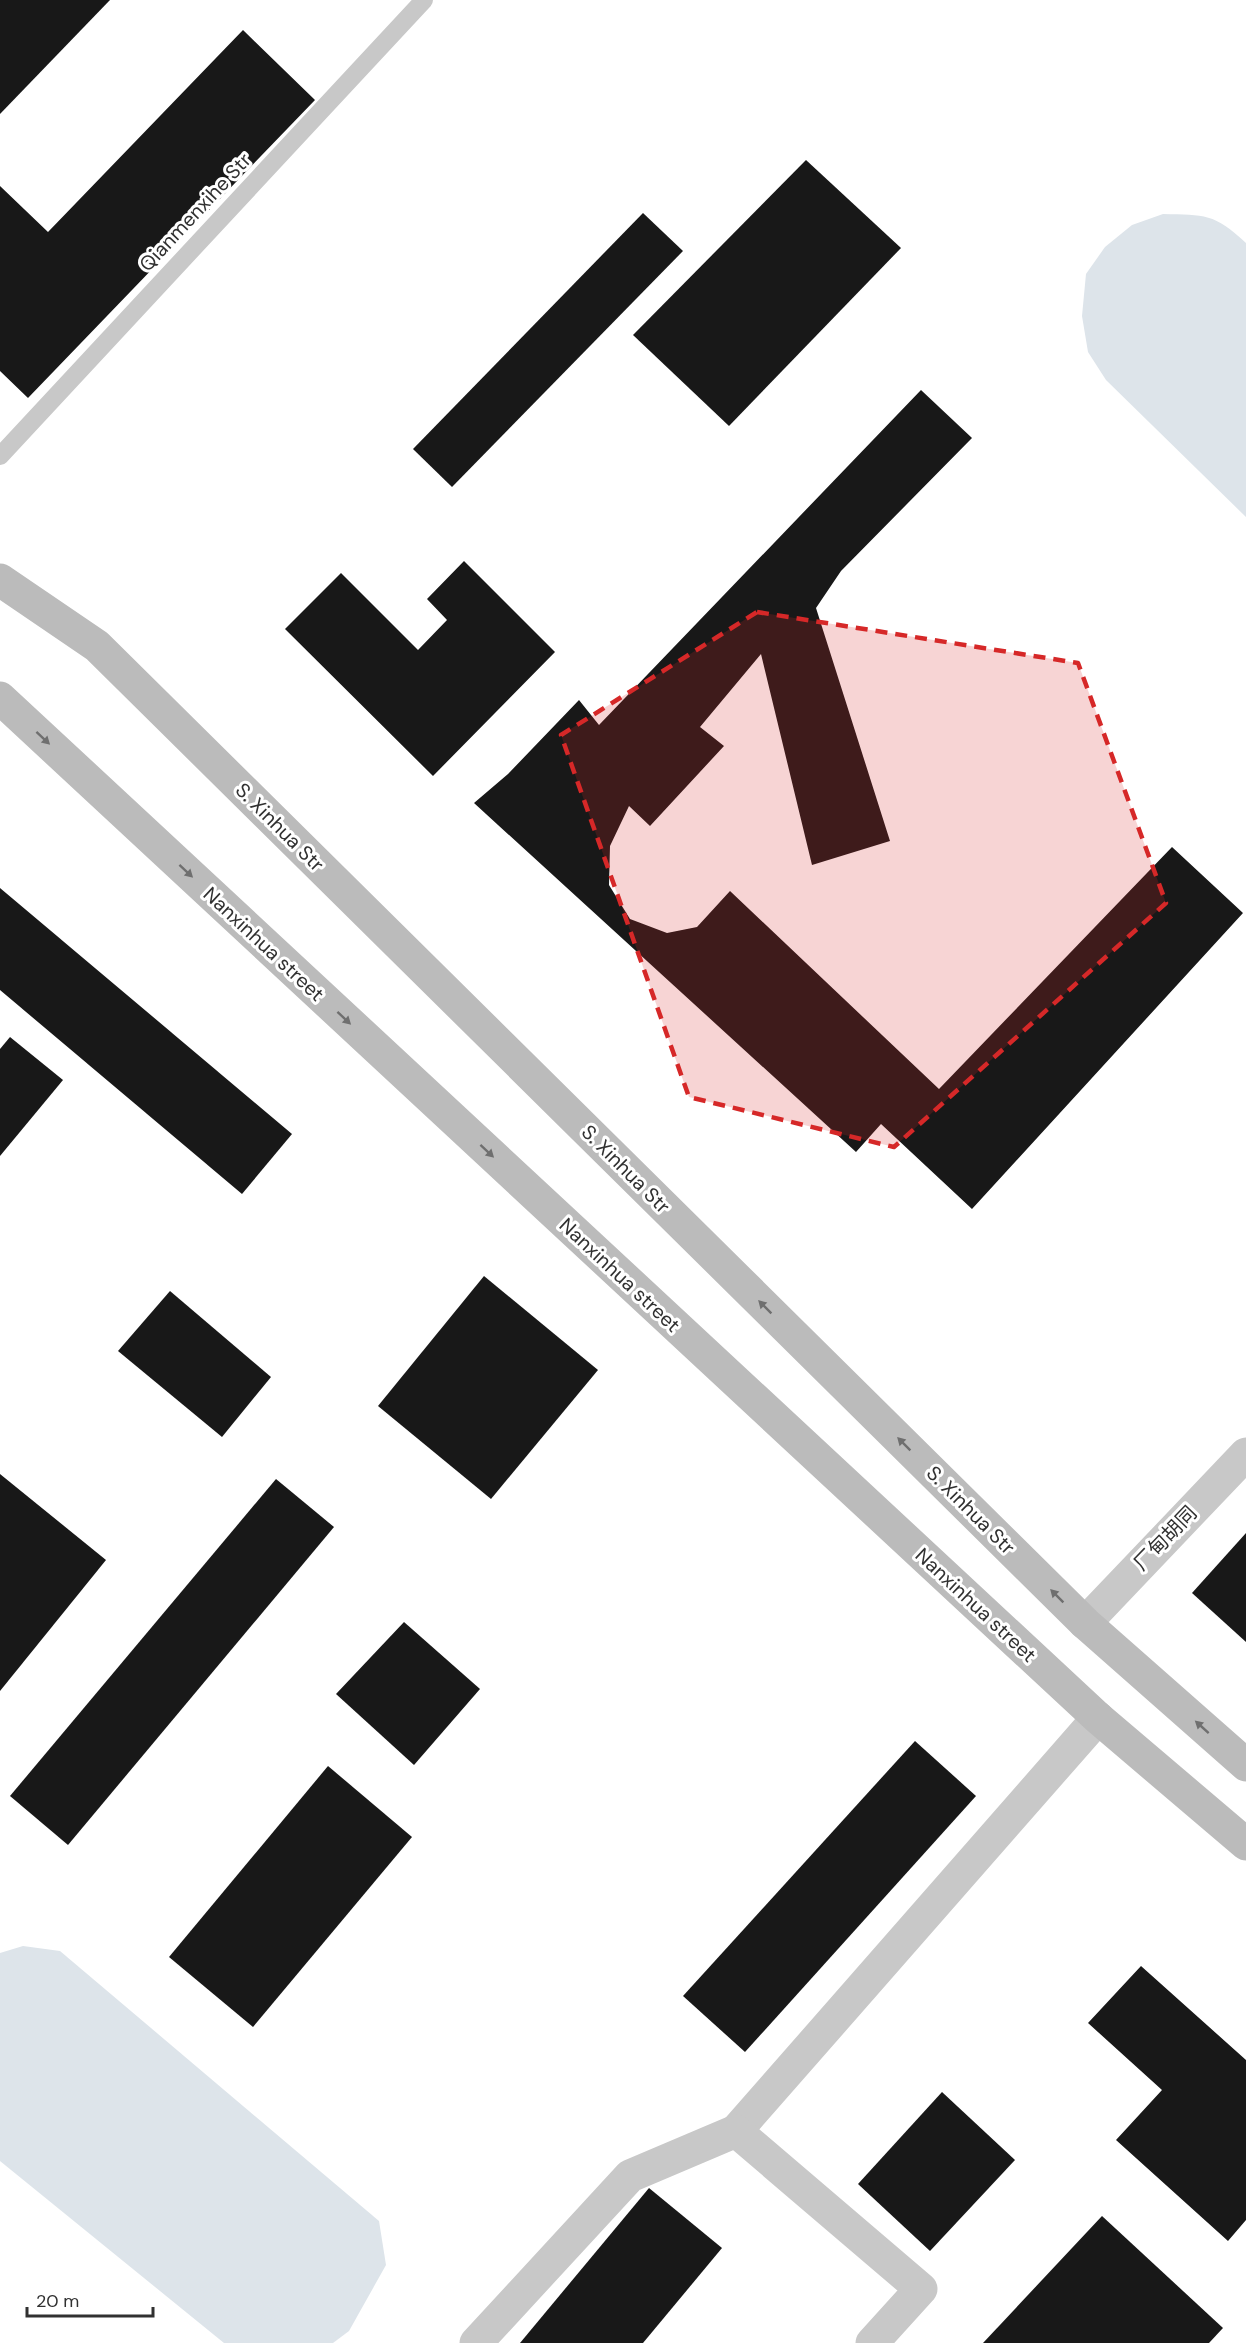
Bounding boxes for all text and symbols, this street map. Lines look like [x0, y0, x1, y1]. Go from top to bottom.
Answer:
street label: Qianmenxihe Str [133, 147, 257, 277]
one-way arrow [35, 731, 50, 744]
street label: S. Xinhua Str [230, 777, 330, 877]
one-way arrow [178, 864, 193, 878]
street label: Nanxinhua street [198, 881, 330, 1007]
one-way arrow [336, 1011, 351, 1024]
street label: S. Xinhua Str [576, 1119, 676, 1219]
one-way arrow [479, 1144, 494, 1157]
street label: Nanxinhua street [554, 1212, 686, 1338]
one-way arrow [759, 1300, 773, 1314]
one-way arrow [897, 1437, 911, 1451]
street label: S. Xinhua Str [921, 1460, 1021, 1560]
street label: 厂甸胡同 [1128, 1500, 1202, 1576]
street label: Nanxinhua street [910, 1542, 1042, 1668]
one-way arrow [1051, 1589, 1065, 1603]
one-way arrow [1194, 1720, 1209, 1734]
scale bar [27, 2280, 153, 2318]
text: 20 m [36, 2289, 79, 2313]

